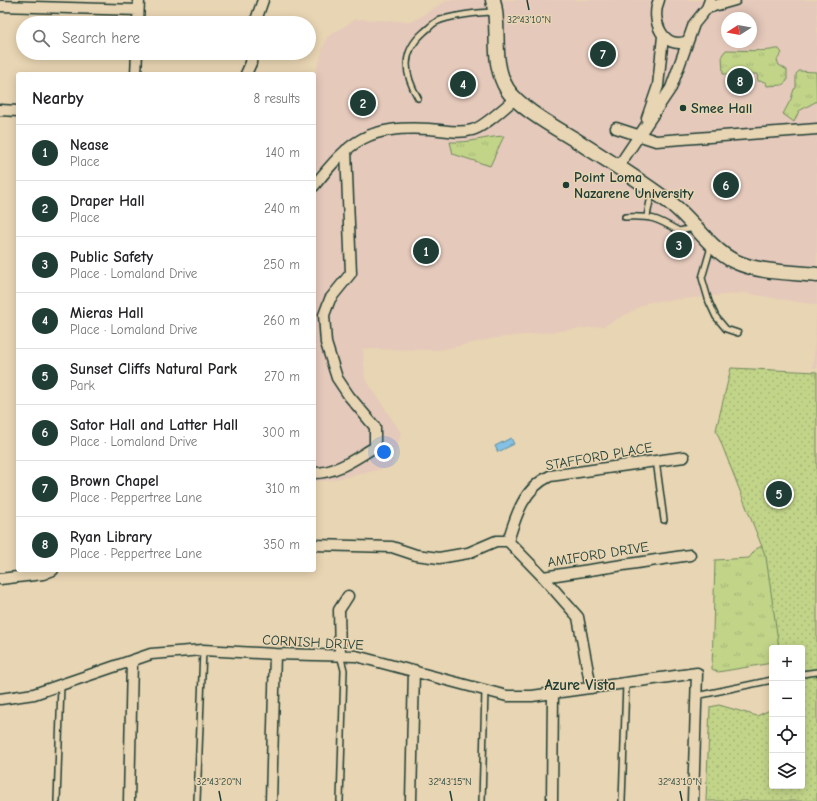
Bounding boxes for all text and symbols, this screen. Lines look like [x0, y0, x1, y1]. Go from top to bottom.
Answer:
north arrow [721, 12, 757, 48]
text: 32°43'10"N [507, 14, 551, 26]
search box [16, 16, 316, 60]
icon: search [30, 27, 52, 49]
text: Search here [62, 29, 140, 47]
pin: 7 [590, 39, 616, 69]
pin: 8 [727, 66, 753, 96]
pin: 4 [450, 69, 476, 99]
pin: 2 [350, 88, 376, 118]
text: Nearby [32, 89, 83, 108]
text: 8 results [254, 91, 300, 106]
place label: Smee Hall [691, 100, 752, 117]
marker: Smee Hall [678, 103, 688, 113]
text: Nease [70, 136, 109, 154]
text: 1 [42, 145, 48, 160]
text: 140 m [266, 145, 300, 160]
text: Place [70, 154, 100, 169]
place label: Point Loma Nazarene University [574, 169, 694, 202]
pin: 6 [713, 170, 739, 200]
marker: Point Loma Nazarene University [561, 180, 571, 190]
text: Draper Hall [70, 192, 145, 210]
text: 2 [42, 201, 48, 216]
text: 240 m [264, 201, 300, 216]
text: Place [70, 210, 100, 225]
pin: 3 [666, 230, 692, 260]
pin: 1 [413, 236, 439, 266]
text: Public Safety [70, 248, 153, 266]
text: 3 [42, 257, 48, 272]
text: 250 m [263, 257, 300, 272]
text: Place · Lomaland Drive [70, 266, 197, 281]
text: Mieras Hall [70, 304, 143, 322]
text: 4 [42, 313, 48, 328]
text: 260 m [263, 313, 300, 328]
text: Place · Lomaland Drive [70, 322, 197, 337]
text: Sunset Cliffs Natural Park [70, 360, 237, 378]
text: 5 [42, 369, 48, 384]
text: 270 m [264, 369, 300, 384]
text: Park [70, 378, 95, 393]
text: Sator Hall and Latter Hall [70, 416, 238, 434]
text: 6 [42, 425, 48, 440]
text: 300 m [262, 425, 300, 440]
text: Place · Lomaland Drive [70, 434, 197, 449]
street label: STAFFORD PLACE [544, 439, 654, 474]
your location [374, 442, 394, 462]
text: Brown Chapel [70, 472, 159, 490]
pin: 5 [766, 479, 792, 509]
text: 7 [42, 481, 48, 496]
text: 310 m [265, 481, 300, 496]
text: Place · Peppertree Lane [70, 490, 202, 505]
text: Ryan Library [70, 528, 152, 546]
text: 8 [42, 537, 48, 552]
text: 350 m [263, 537, 300, 552]
street label: AMIFORD DRIVE [546, 538, 650, 571]
text: Place · Peppertree Lane [70, 546, 202, 561]
street label: CORNISH DRIVE [262, 631, 364, 654]
map controls [769, 645, 805, 789]
button: + [769, 645, 805, 681]
district label: Azure Vista [544, 676, 616, 694]
button: − [769, 681, 805, 717]
button: locate [769, 717, 805, 753]
button: layers [769, 753, 805, 789]
text: 32°43'20"N [196, 776, 242, 788]
text: 32°43'15"N [428, 776, 472, 788]
text: 32°43'10"N [658, 776, 702, 788]

